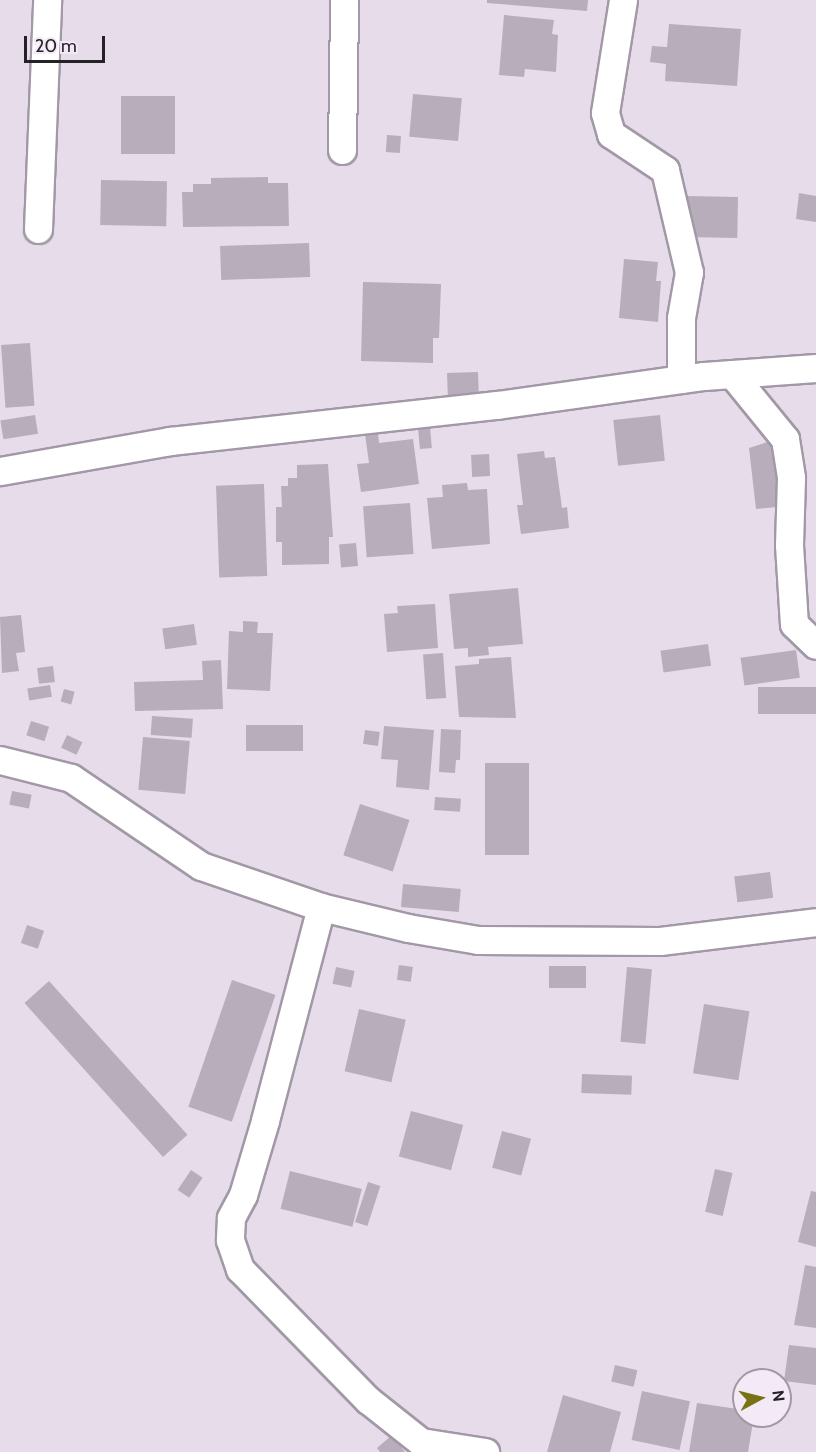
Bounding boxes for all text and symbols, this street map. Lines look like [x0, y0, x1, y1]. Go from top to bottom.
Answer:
scale bar [27, 24, 108, 62]
text: 20 m [35, 35, 77, 57]
north arrow [732, 1368, 792, 1428]
text: N [768, 1389, 788, 1403]

